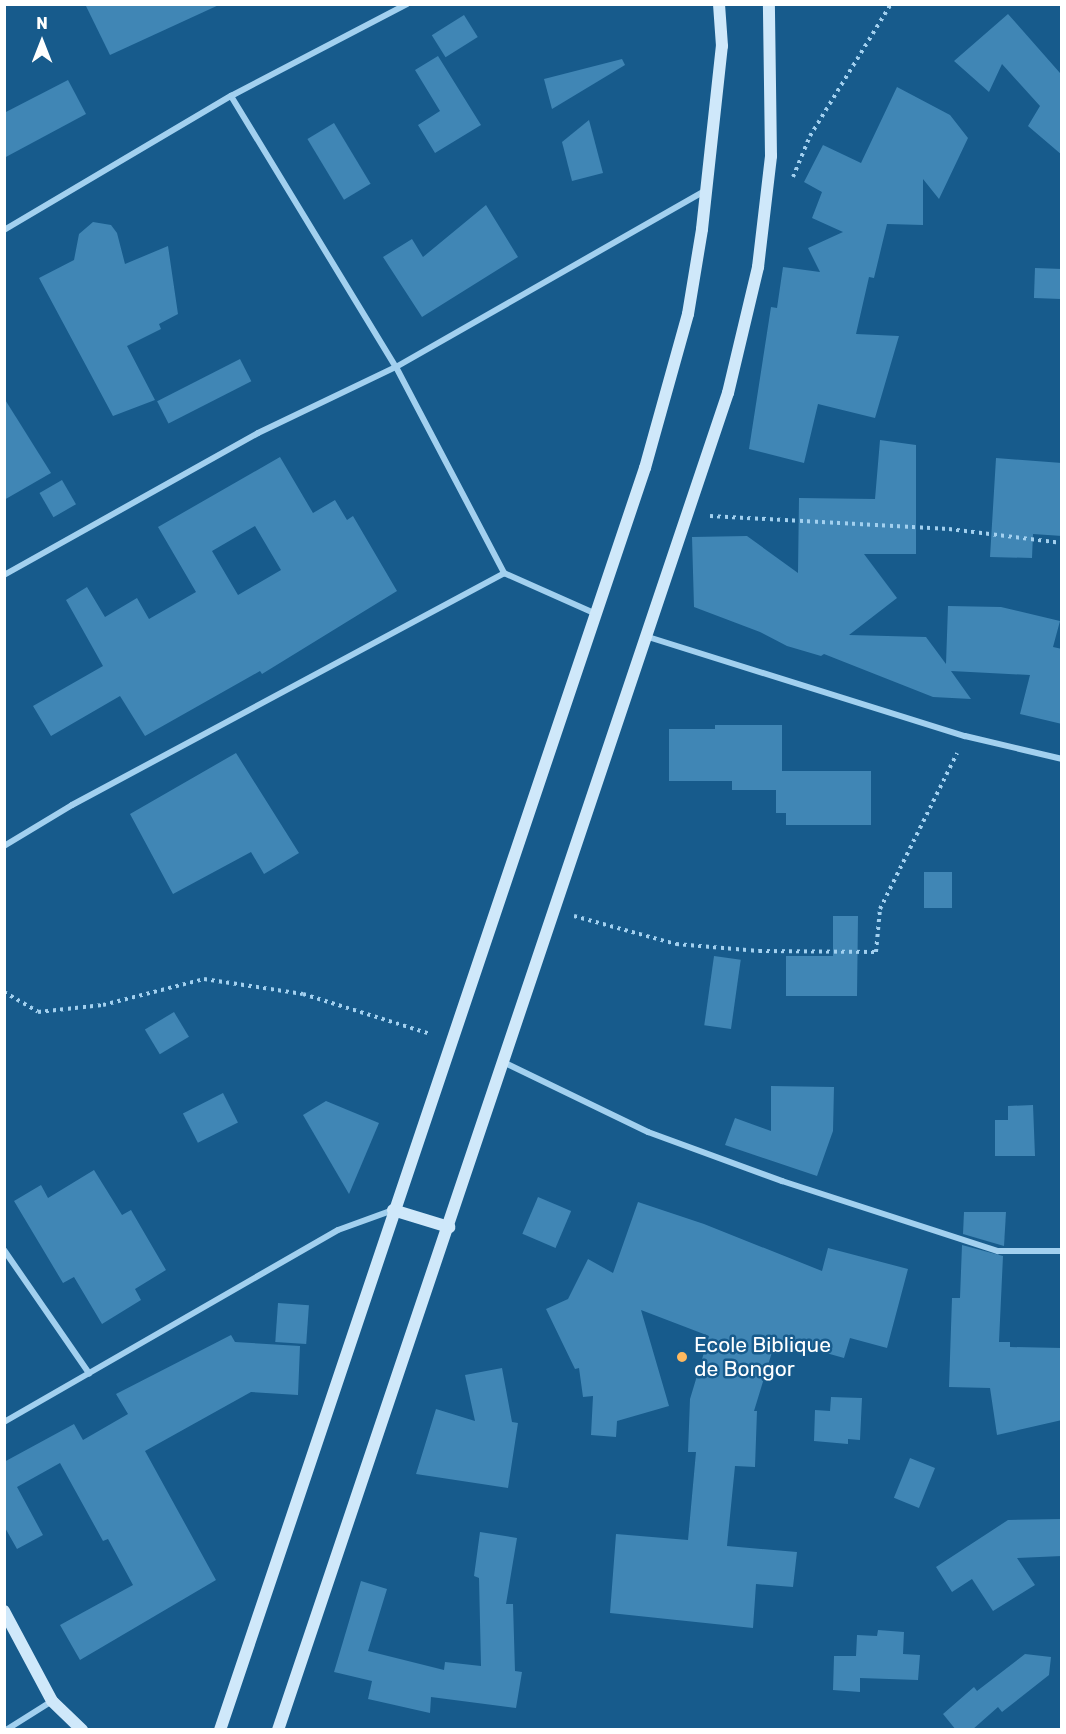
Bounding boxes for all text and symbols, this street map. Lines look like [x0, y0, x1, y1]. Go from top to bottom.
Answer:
north arrow [12, 12, 72, 72]
text: N [36, 14, 48, 33]
place label: Ecole Biblique de Bongor [694, 1332, 831, 1382]
marker: Ecole Biblique de Bongor [675, 1350, 689, 1364]

